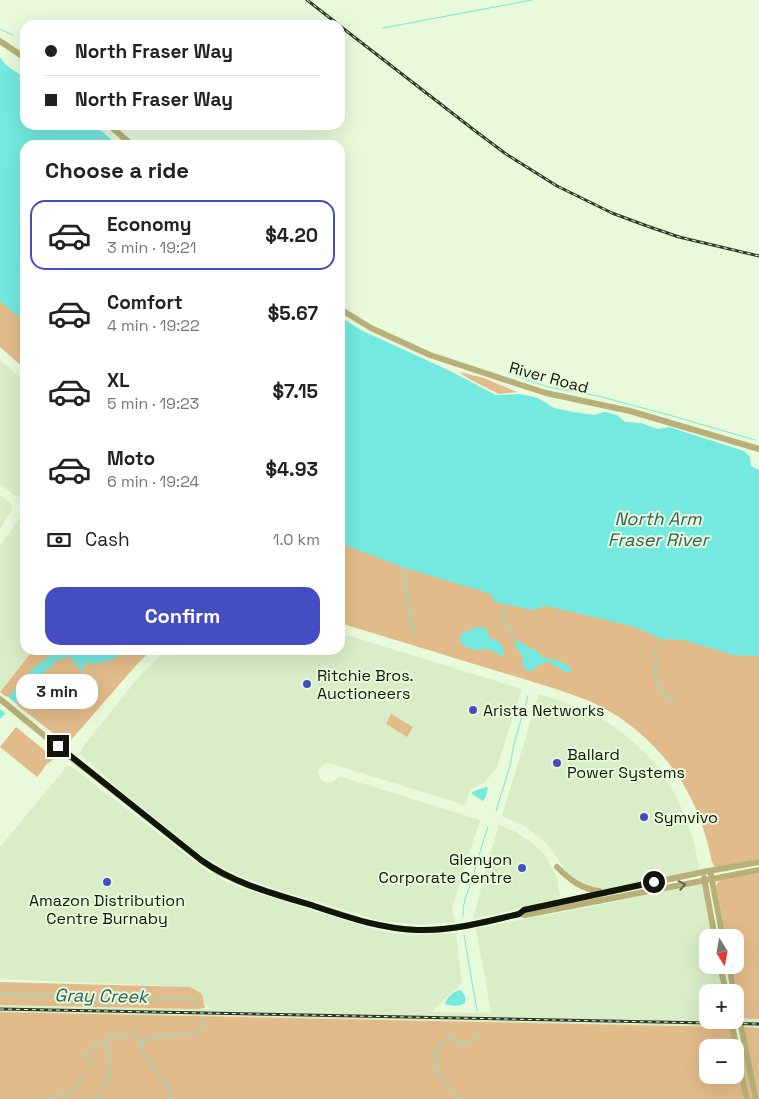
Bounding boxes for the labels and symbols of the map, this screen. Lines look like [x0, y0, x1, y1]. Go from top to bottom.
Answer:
street label: River Road [507, 357, 591, 398]
water label: North Arm Fraser River [608, 507, 711, 551]
place label: Ritchie Bros. Auctioneers [317, 665, 414, 704]
callout: 3 min [17, 674, 99, 708]
marker: Ritchie Bros. Auctioneers [301, 678, 313, 690]
place label: Arista Networks [483, 700, 604, 721]
marker: Arista Networks [467, 704, 479, 716]
route end [47, 735, 69, 757]
place label: Ballard Power Systems [567, 744, 685, 783]
marker: Ballard Power Systems [551, 757, 563, 769]
place label: Symvivo [654, 807, 718, 828]
marker: Symvivo [638, 811, 650, 823]
place label: Glenyon Corporate Centre [379, 849, 512, 888]
marker: Glenyon Corporate Centre [516, 862, 528, 874]
route start [643, 871, 665, 893]
marker: Amazon Distribution Centre Burnaby [101, 876, 113, 888]
one-way arrow [678, 880, 686, 891]
place label: Amazon Distribution Centre Burnaby [29, 890, 185, 929]
north arrow [699, 929, 744, 974]
water label: Gray Creek [54, 983, 150, 1008]

